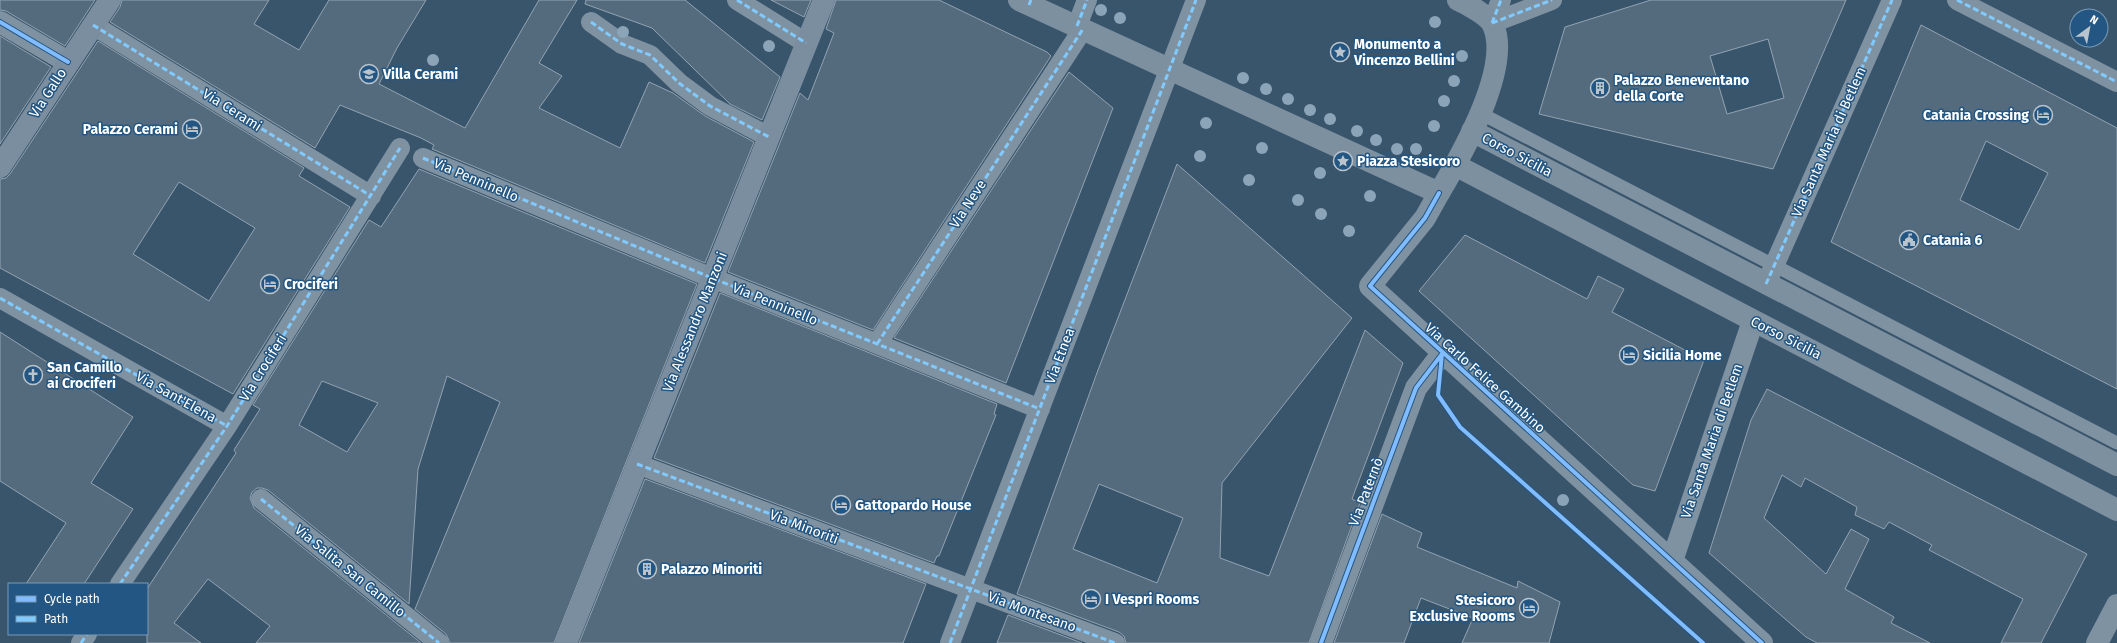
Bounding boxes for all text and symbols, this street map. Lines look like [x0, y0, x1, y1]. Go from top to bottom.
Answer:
north arrow [2069, 8, 2109, 48]
text: N [2087, 12, 2101, 27]
place label: Monumento a Vincenzo Bellini [1353, 36, 1455, 69]
place icon: Monumento a Vincenzo Bellini [1329, 41, 1351, 63]
school or university icon: Villa Cerami [358, 63, 380, 85]
street label: Via Santa Maria di Betlem [1788, 64, 1870, 220]
street label: Via Gallo [26, 65, 70, 121]
place label: Villa Cerami [382, 66, 458, 83]
place label: Palazzo Beneventano della Corte [1614, 72, 1749, 105]
building icon: Palazzo Beneventano della Corte [1589, 77, 1611, 99]
street label: Via Cerami [199, 85, 265, 135]
hotel icon: Catania Crossing [2032, 104, 2054, 126]
place label: Catania Crossing [1923, 107, 2029, 124]
hotel icon: Palazzo Cerami [181, 118, 203, 140]
place label: Palazzo Cerami [83, 121, 178, 138]
street label: Corso Sicilia [1479, 129, 1555, 181]
place icon: Piazza Stesicoro [1332, 150, 1354, 172]
place label: Piazza Stesicoro [1357, 153, 1460, 170]
street label: Via Penninello [431, 154, 521, 206]
street label: Via Neve [946, 176, 990, 232]
public building icon: Catania 6 [1898, 229, 1920, 251]
place label: Catania 6 [1923, 232, 1983, 249]
street label: Via Alessandro Manzoni [659, 249, 731, 395]
hotel icon: Crociferi [259, 273, 281, 295]
place label: Crociferi [284, 276, 338, 293]
street label: Via Penninello [730, 279, 820, 329]
street label: Corso Sicilia [1748, 313, 1824, 363]
street label: Via Carlo Felice Gambino [1421, 319, 1549, 437]
street label: Via Etnea [1042, 326, 1078, 386]
street label: Via Crociferi [236, 331, 290, 405]
hotel icon: Sicilia Home [1618, 344, 1640, 366]
place label: Sicilia Home [1643, 347, 1722, 364]
place label: San Camillo ai Crociferi [47, 359, 122, 392]
street label: Via Santa Maria di Betlem [1677, 361, 1747, 521]
church icon: San Camillo ai Crociferi [22, 364, 44, 386]
street label: Via Sant'Elena [133, 368, 219, 426]
street label: Via Paternò [1345, 455, 1387, 529]
hotel icon: Gattopardo House [830, 494, 852, 516]
place label: Gattopardo House [855, 497, 972, 514]
street label: Via Minoriti [767, 506, 841, 548]
street label: Via Salita San Camillo [291, 521, 409, 621]
building icon: Palazzo Minoriti [636, 558, 658, 580]
place label: Palazzo Minoriti [661, 561, 762, 578]
legend [8, 583, 148, 635]
street label: Via Montesano [985, 588, 1079, 636]
hotel icon: I Vespri Rooms [1080, 588, 1102, 610]
place label: I Vespri Rooms [1105, 591, 1199, 608]
text: Cycle path [44, 592, 100, 606]
place label: Stesicoro Exclusive Rooms [1410, 592, 1515, 625]
hotel icon: Stesicoro Exclusive Rooms [1518, 597, 1540, 619]
text: Path [44, 612, 68, 626]

